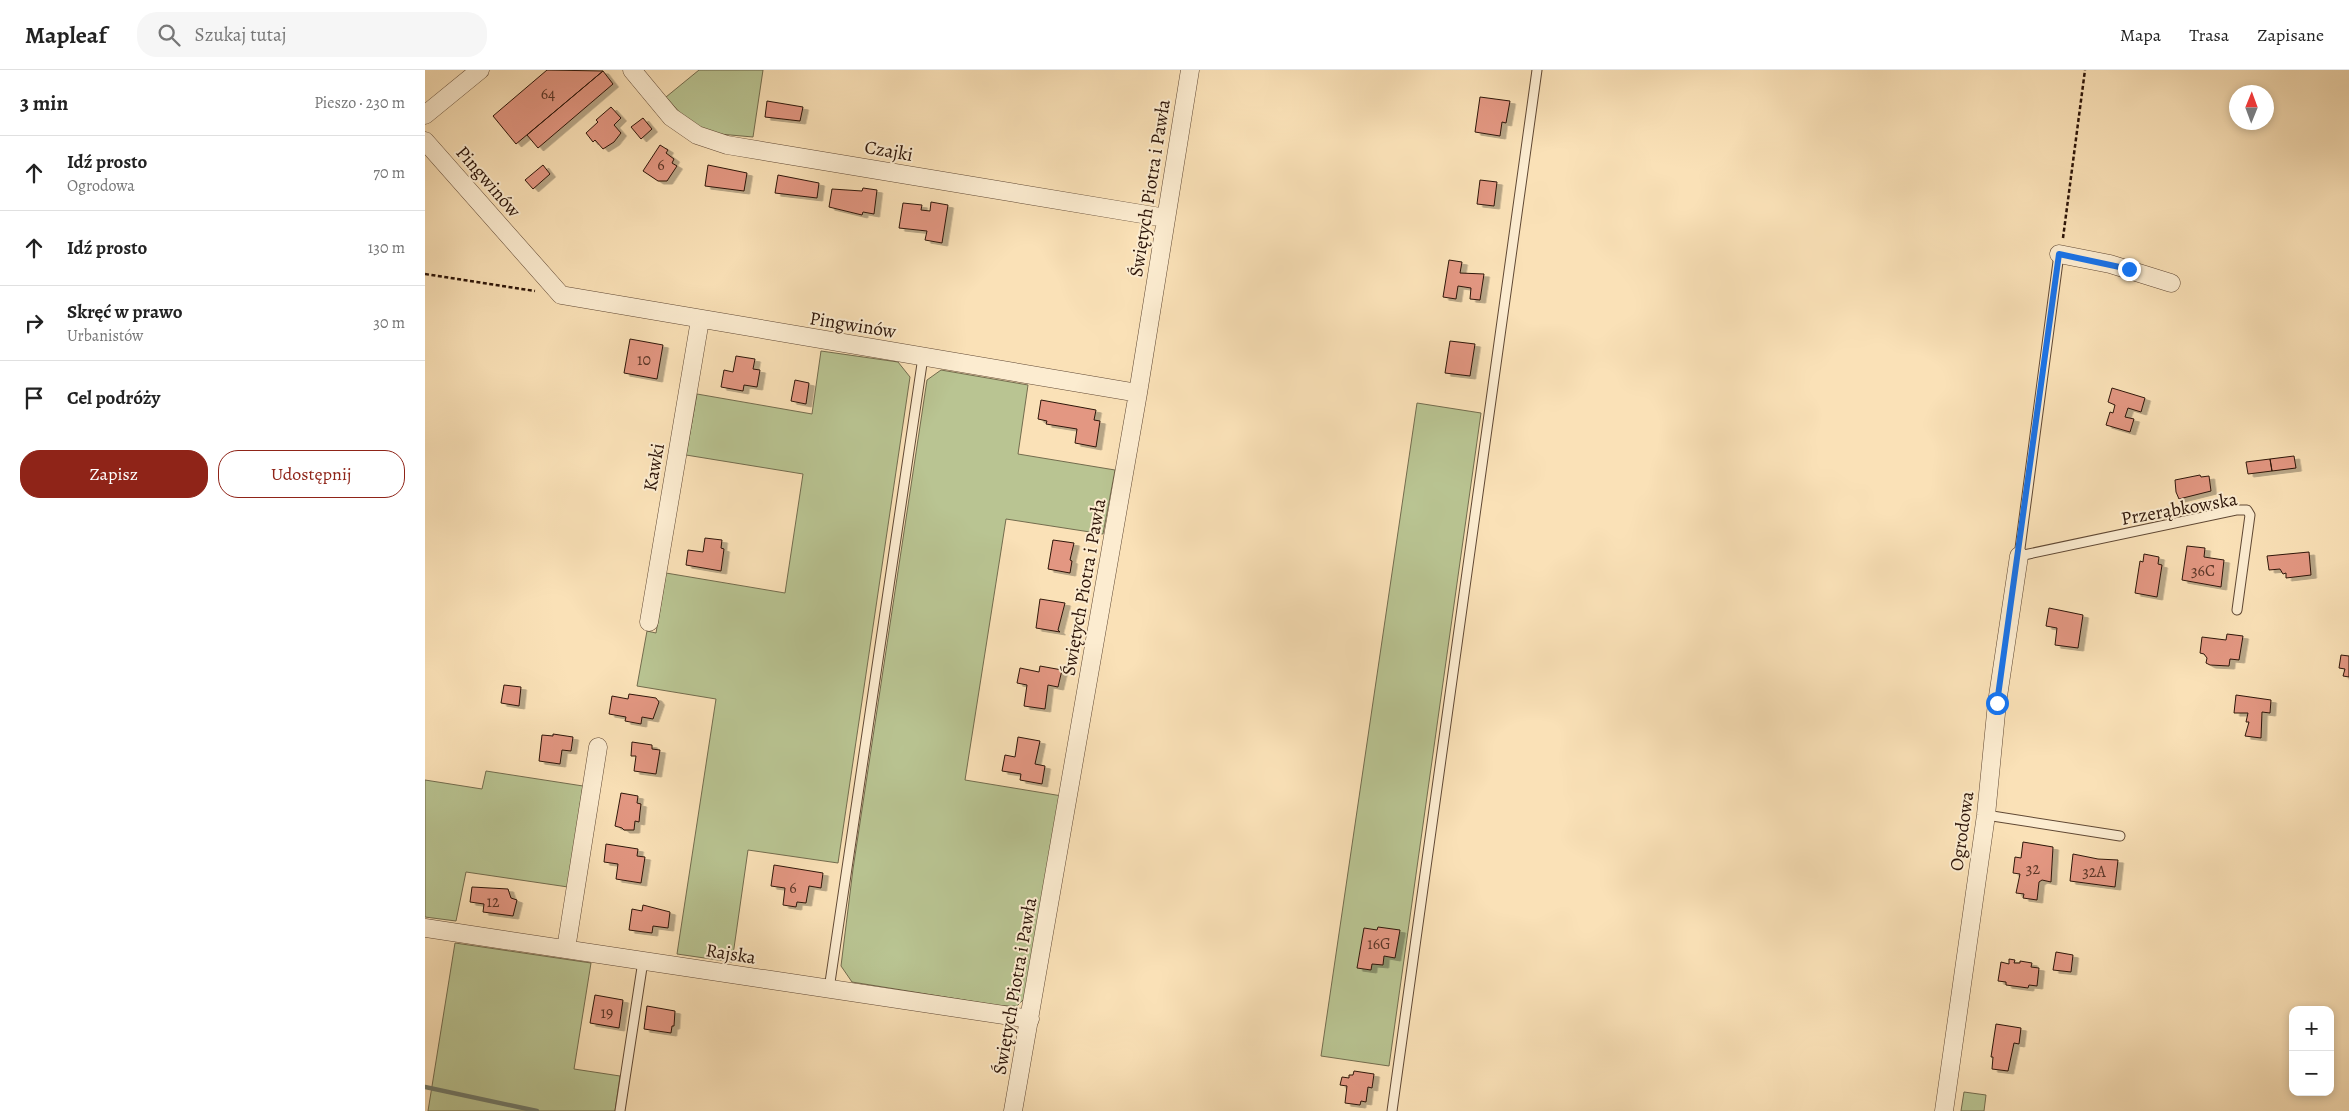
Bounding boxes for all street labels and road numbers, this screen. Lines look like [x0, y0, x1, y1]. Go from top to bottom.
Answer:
street label: Świętych Piotra i Pawła [1123, 97, 1177, 279]
street label: Czajki [863, 134, 915, 168]
street label: Pingwinów [450, 140, 527, 224]
street label: Pingwinów [808, 305, 899, 345]
street label: Kawki [637, 441, 671, 493]
street label: Przerąbkowska [2119, 486, 2239, 532]
street label: Świętych Piotra i Pawła [1056, 496, 1112, 678]
street label: Ogrodowa [1944, 789, 1980, 873]
street label: Świętych Piotra i Pawła [987, 895, 1043, 1077]
street label: Rajska [704, 937, 758, 971]

